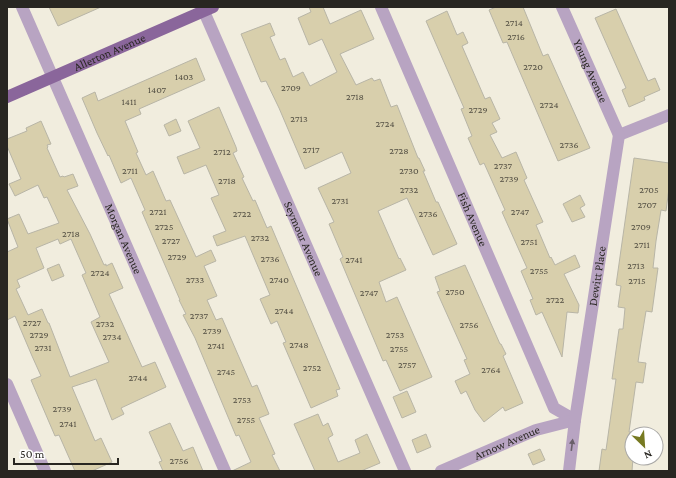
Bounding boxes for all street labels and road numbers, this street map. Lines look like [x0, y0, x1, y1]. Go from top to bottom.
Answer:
street label: Allerton Avenue [72, 30, 148, 74]
street label: Young Avenue [570, 37, 611, 105]
street label: Fish Avenue [455, 190, 490, 248]
street label: Seymour Avenue [281, 199, 326, 278]
street label: Morgan Avenue [102, 201, 145, 276]
street label: Dewitt Place [586, 245, 609, 307]
street label: Arnow Avenue [472, 422, 541, 463]

